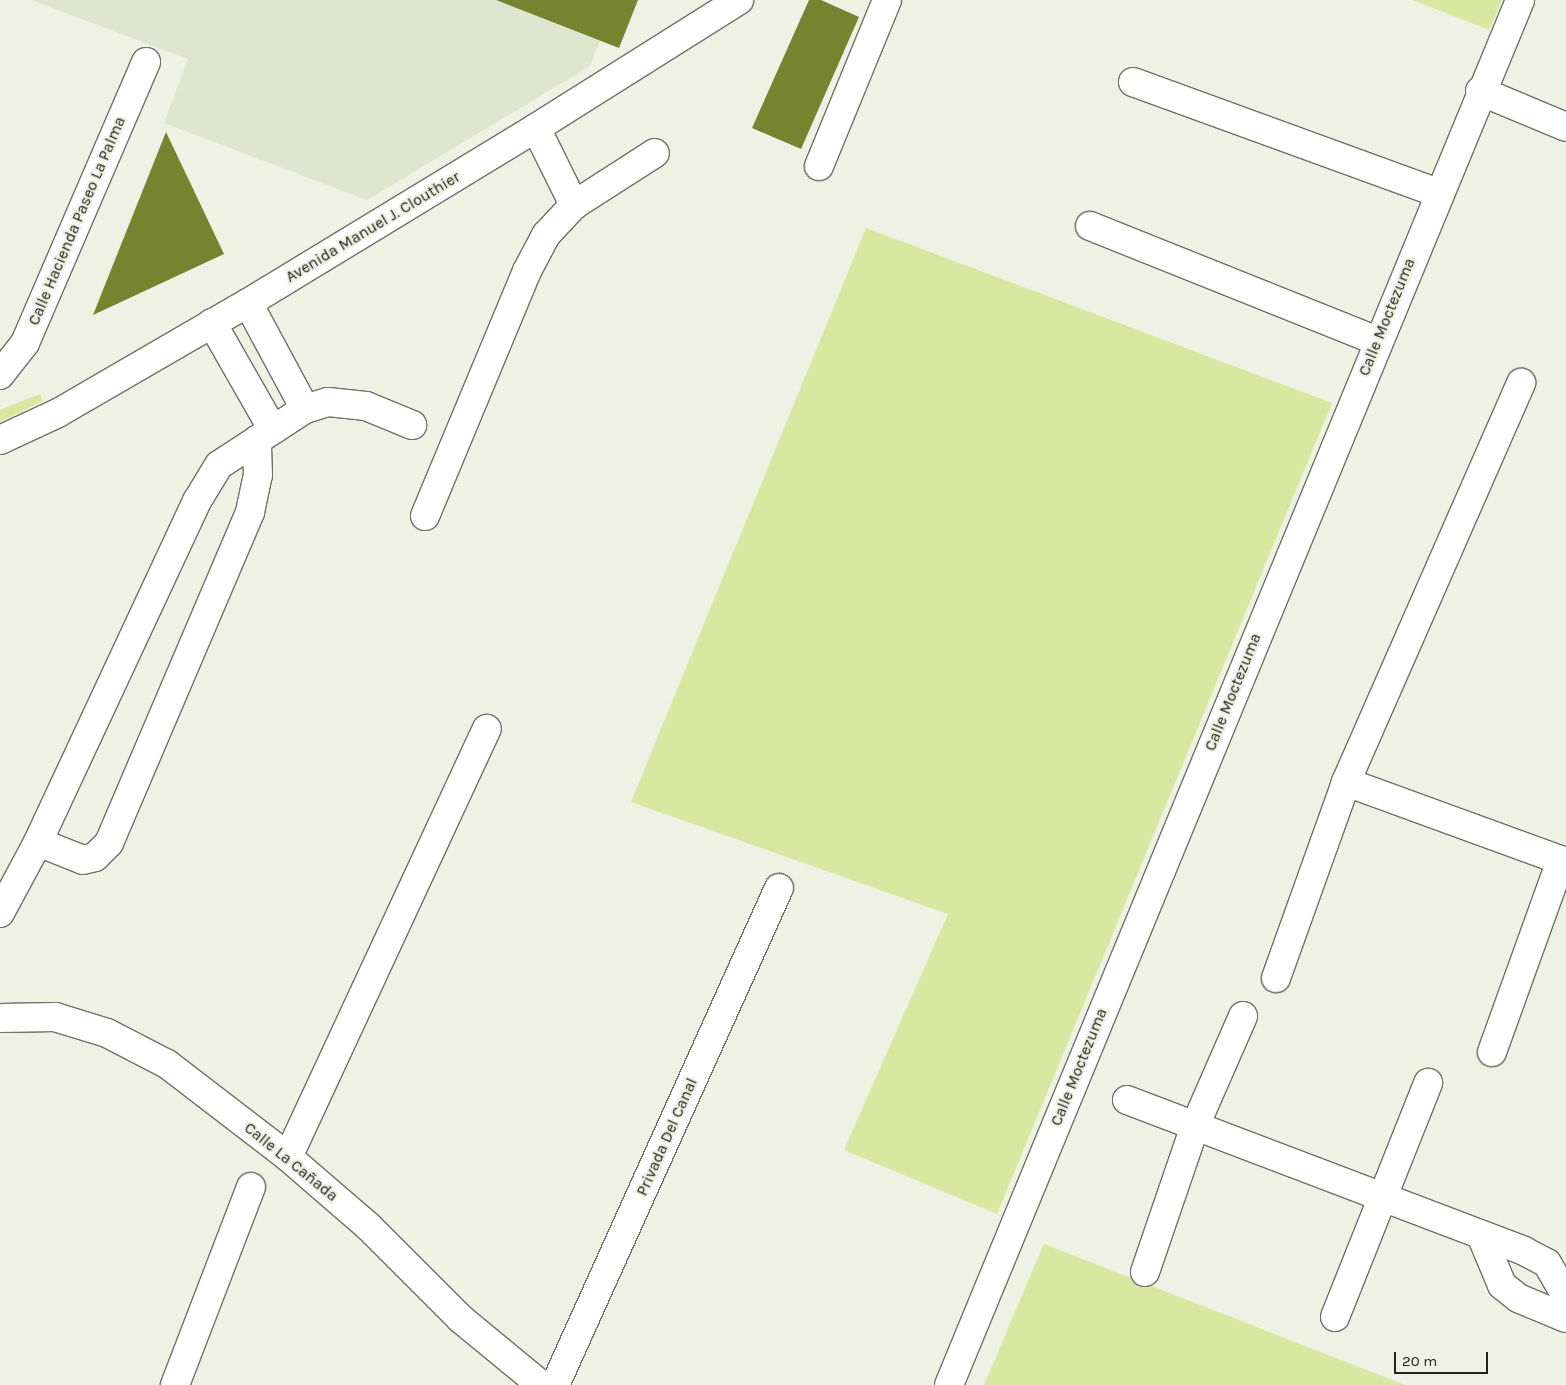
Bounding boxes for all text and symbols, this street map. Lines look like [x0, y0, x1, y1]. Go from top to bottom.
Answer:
street label: Calle Hacienda Paseo La Palma [24, 114, 130, 328]
street label: Avenida Manuel J. Clouthier [282, 167, 464, 287]
street label: Calle Moctezuma [1355, 255, 1419, 379]
street label: Calle Moctezuma [1201, 630, 1265, 754]
street label: Calle Moctezuma [1047, 1005, 1111, 1129]
street label: Privada Del Canal [632, 1075, 702, 1199]
street label: Calle La Cañada [240, 1118, 342, 1206]
scale bar [1396, 1342, 1490, 1374]
text: 20 m [1402, 1352, 1437, 1370]

